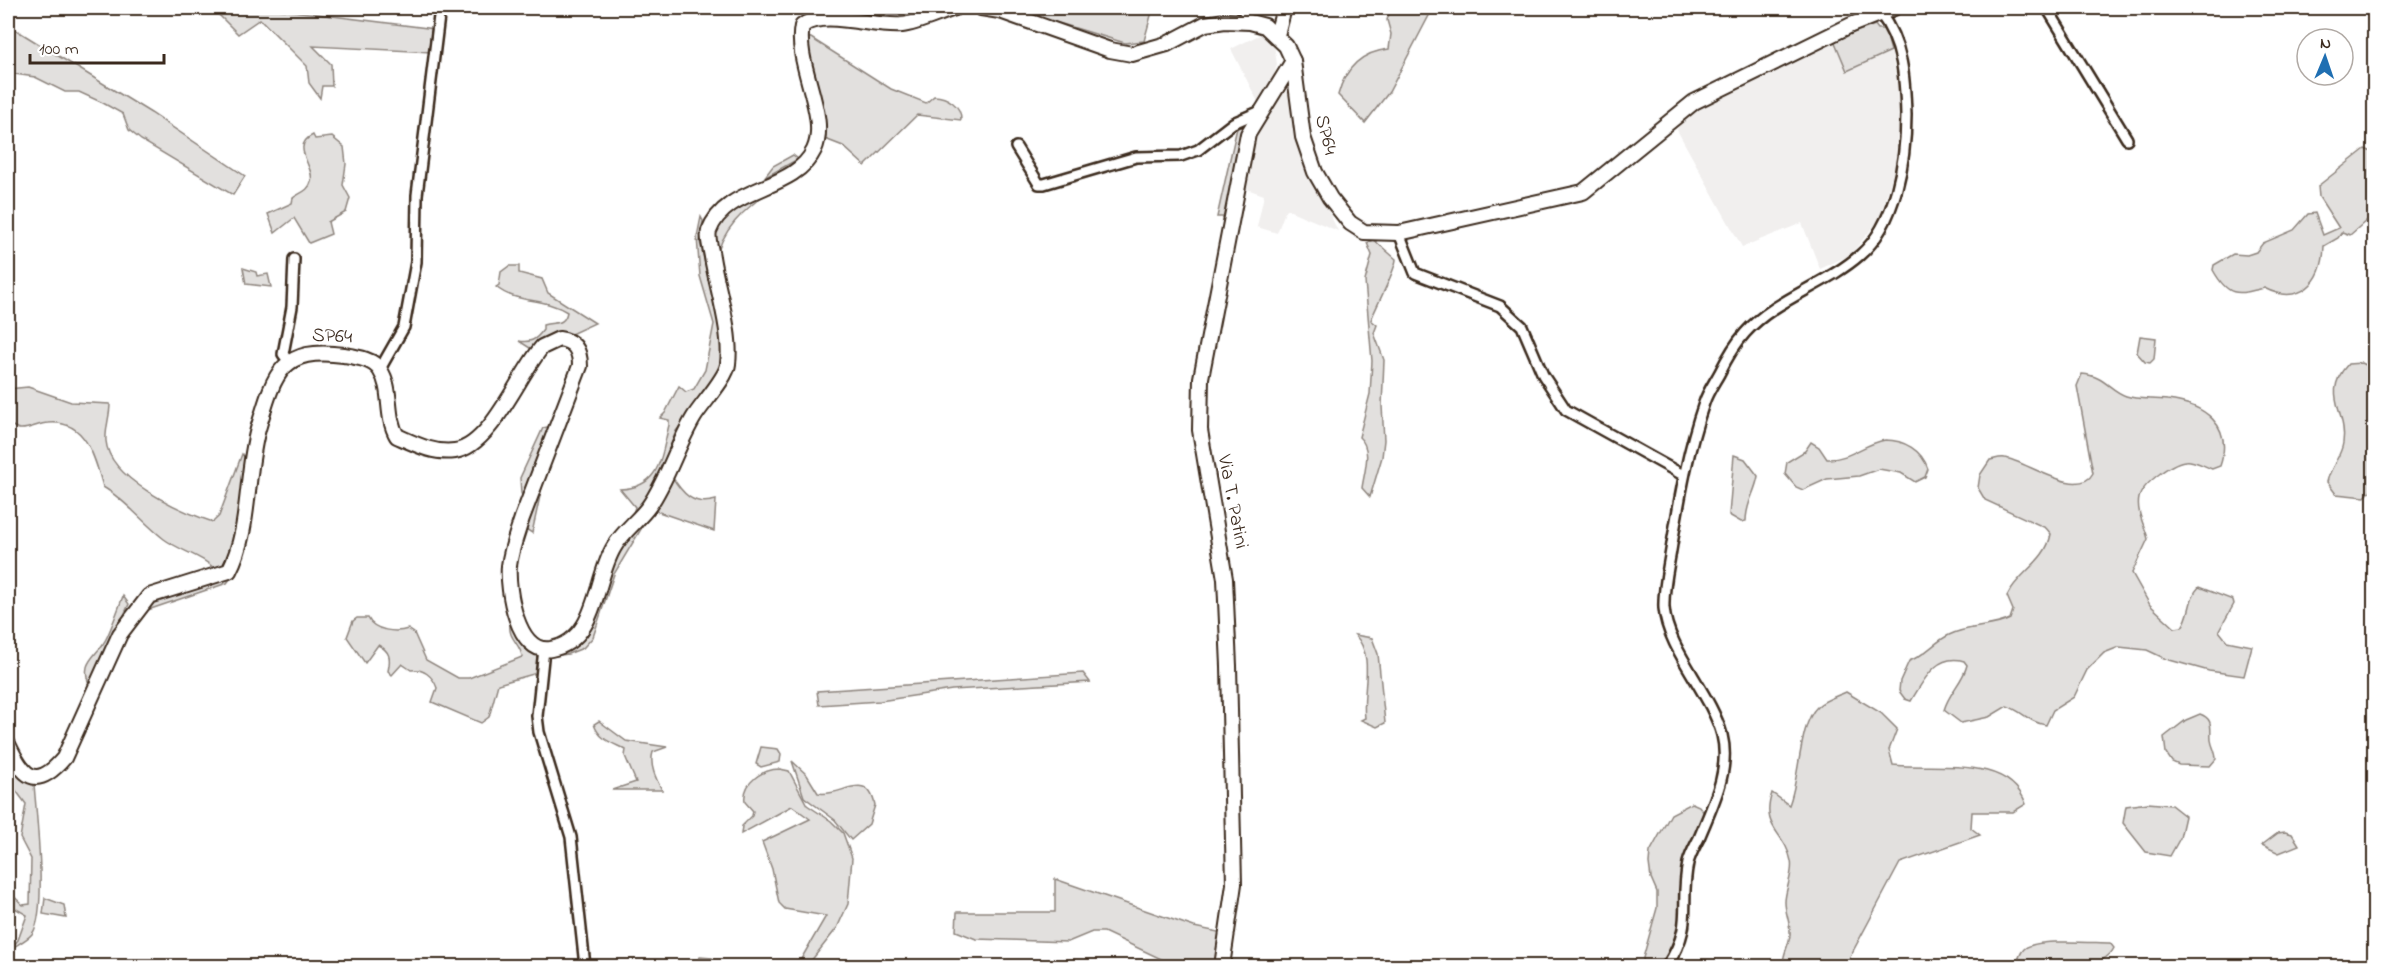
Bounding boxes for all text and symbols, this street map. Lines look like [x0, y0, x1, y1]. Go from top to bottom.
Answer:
scale bar [30, 27, 164, 65]
north arrow [2295, 27, 2355, 87]
text: N [2320, 32, 2331, 56]
text: 100 m [39, 37, 79, 63]
street label: SP64 [1306, 112, 1344, 158]
street label: SP64 [311, 321, 353, 353]
street label: Via T. Patini [1208, 451, 1255, 552]

